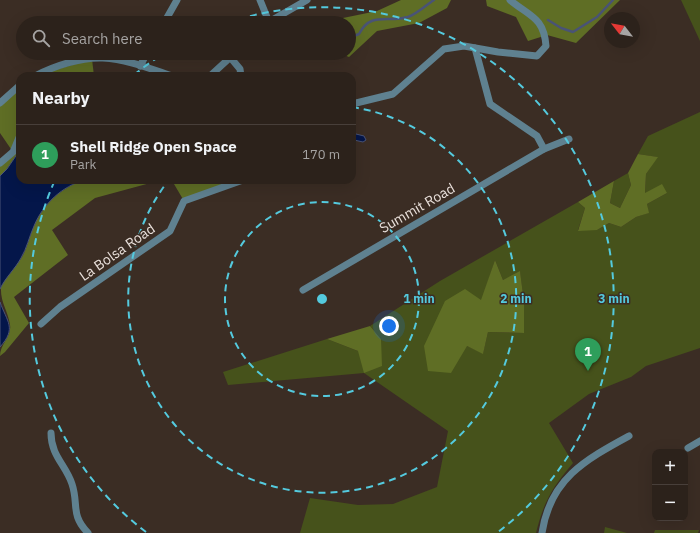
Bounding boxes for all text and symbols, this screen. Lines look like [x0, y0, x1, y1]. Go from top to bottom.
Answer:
north arrow [604, 12, 640, 48]
search box [16, 16, 356, 60]
icon: search [30, 27, 52, 49]
text: Search here [62, 29, 142, 48]
text: Nearby [32, 87, 90, 109]
text: Shell Ridge Open Space [70, 137, 237, 156]
text: 1 [41, 146, 49, 163]
text: 170 m [302, 146, 340, 163]
text: Park [70, 156, 96, 173]
street label: Summit Road [376, 179, 458, 237]
street label: La Bolsa Road [76, 219, 158, 285]
text: 1 min [403, 291, 435, 306]
text: 2 min [500, 291, 532, 306]
text: 3 min [598, 291, 630, 306]
centre of rings [315, 292, 329, 306]
your location [379, 316, 399, 336]
pin: 1 [575, 338, 601, 371]
map controls [652, 449, 688, 521]
button: + [652, 449, 688, 485]
button: − [652, 485, 688, 521]

